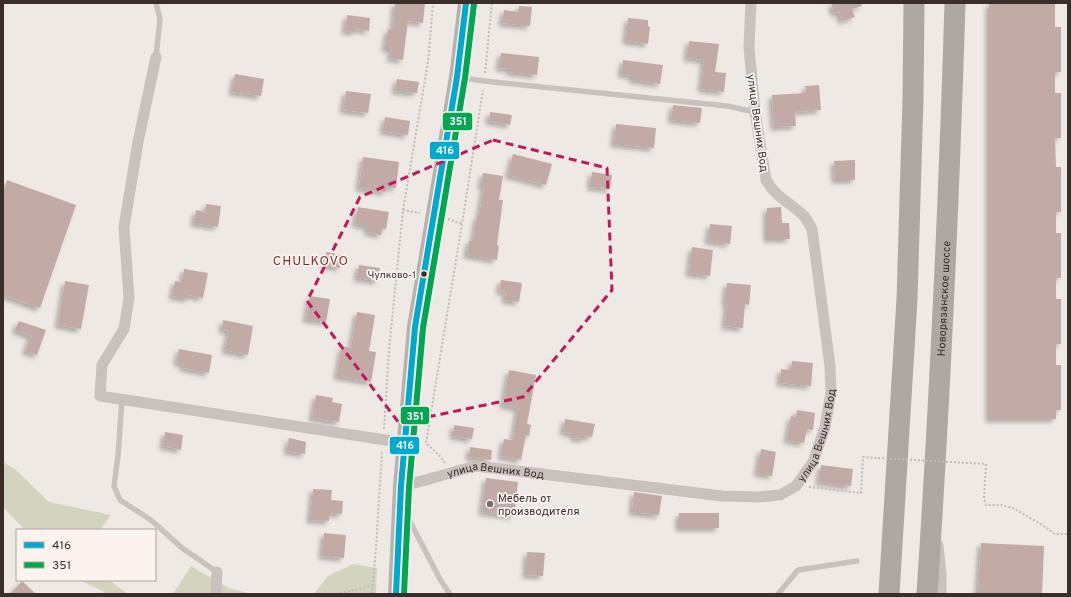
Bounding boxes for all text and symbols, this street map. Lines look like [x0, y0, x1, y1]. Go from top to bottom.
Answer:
street label: улица Вешних Вод [743, 73, 771, 173]
line badge: 351 [442, 112, 473, 131]
text: 351 [449, 115, 467, 129]
line badge: 416 [429, 141, 460, 160]
text: 416 [436, 144, 454, 158]
street label: Новорязанское шоссе [935, 240, 954, 357]
district label: CHULKOVO [273, 254, 349, 270]
place label: Чулково-1 [368, 269, 416, 282]
marker: Чулково-1 [419, 269, 429, 279]
street label: улица Вешних Вод [795, 387, 839, 485]
line badge: 351 [400, 406, 430, 425]
text: 351 [406, 410, 424, 424]
line badge: 416 [389, 436, 420, 455]
text: 416 [396, 439, 414, 453]
street label: улица Вешних Вод [445, 460, 545, 482]
place label: Мебель от производителя [498, 492, 579, 519]
marker: Мебель от производителя [485, 499, 495, 509]
legend [16, 529, 156, 581]
text: 416 [52, 538, 71, 554]
text: 351 [52, 558, 71, 574]

